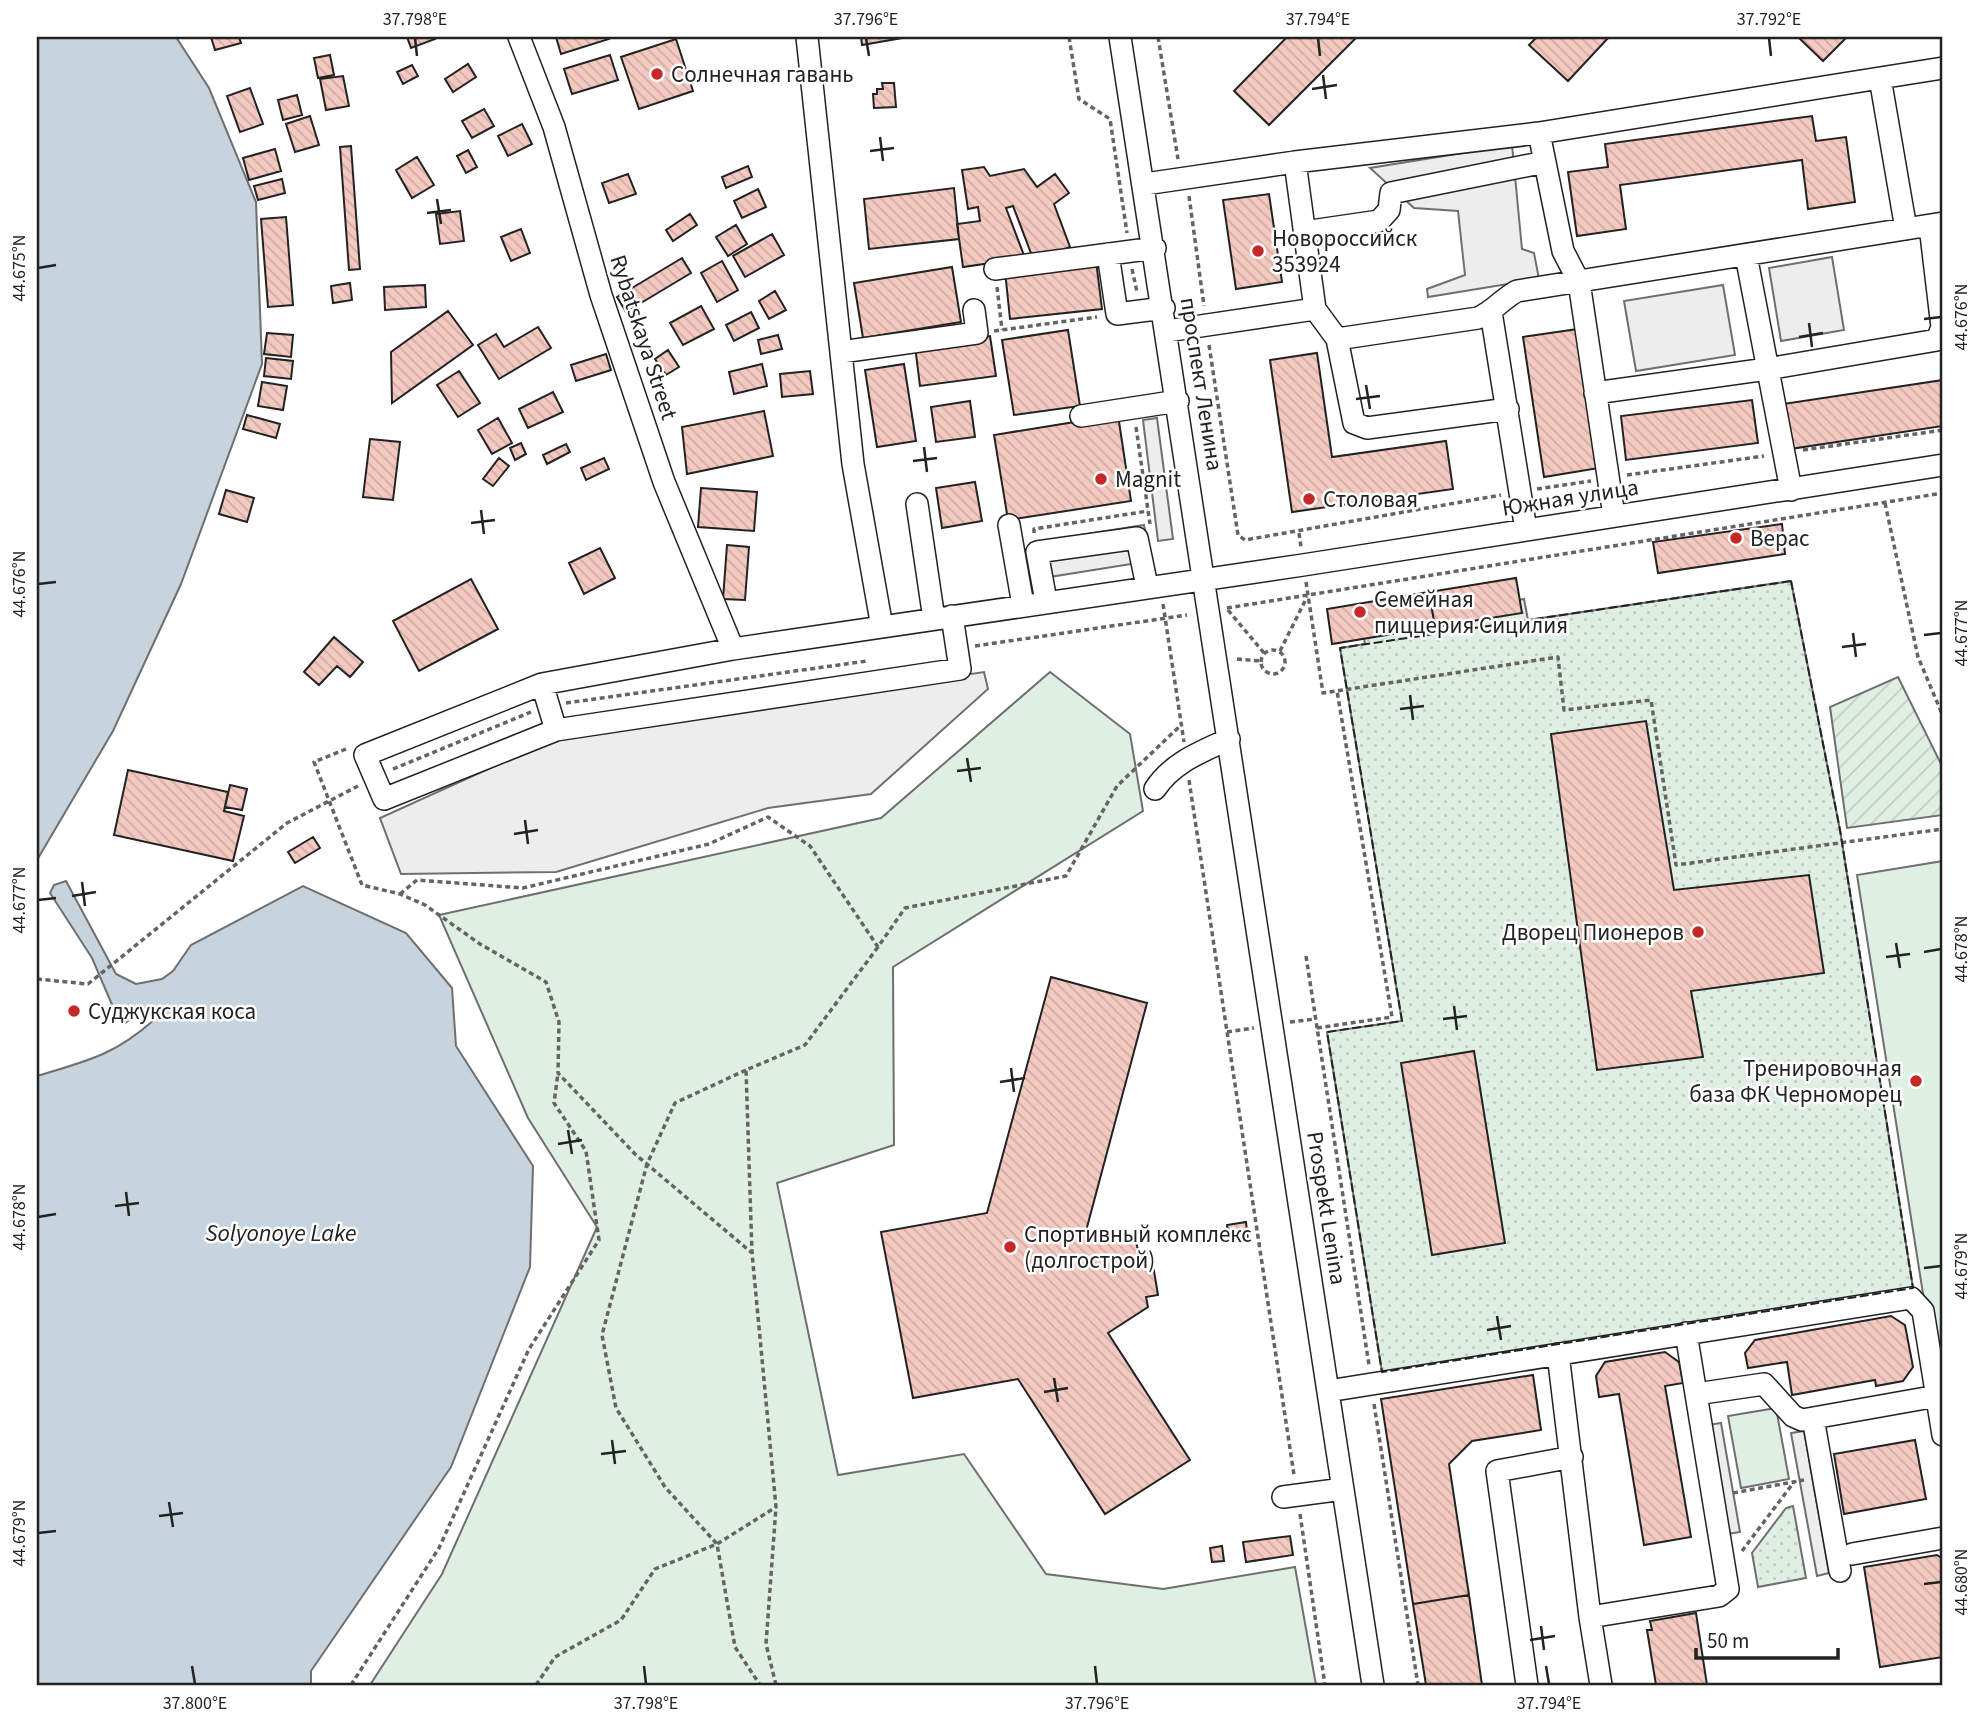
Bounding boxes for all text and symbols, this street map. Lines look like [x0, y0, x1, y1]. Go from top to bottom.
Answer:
text: 37.798°E [383, 7, 447, 32]
text: 37.796°E [834, 7, 898, 32]
text: 37.794°E [1286, 7, 1350, 32]
text: 37.792°E [1737, 7, 1801, 32]
place label: Солнечная гавань [671, 58, 854, 91]
marker: Солнечная гавань [649, 66, 665, 82]
place label: Новороссийск 353924 [1272, 222, 1418, 281]
text: 44.675°N [7, 235, 32, 301]
marker: Новороссийск 353924 [1250, 243, 1266, 259]
street label: Rybatskaya Street [601, 250, 686, 424]
text: 44.676°N [1949, 284, 1974, 350]
street label: проспект Ленина [1172, 295, 1231, 473]
place label: Magnit [1115, 463, 1181, 496]
street label: Южная улица [1499, 470, 1641, 525]
marker: Magnit [1093, 471, 1109, 487]
place label: Столовая [1323, 483, 1418, 516]
marker: Столовая [1301, 491, 1317, 507]
place label: Верас [1750, 522, 1809, 555]
marker: Верас [1728, 530, 1744, 546]
text: 44.676°N [7, 551, 32, 617]
place label: Семейная пиццерия Сицилия [1374, 583, 1568, 642]
text: 44.677°N [1949, 600, 1974, 666]
marker: Семейная пиццерия Сицилия [1352, 604, 1368, 620]
text: 44.677°N [7, 867, 32, 933]
place label: Дворец Пионеров [1502, 916, 1684, 949]
text: 44.678°N [1949, 916, 1974, 982]
marker: Дворец Пионеров [1690, 924, 1706, 940]
place label: Суджукская коса [88, 995, 256, 1028]
marker: Суджукская коса [66, 1003, 82, 1019]
place label: Тренировочная база ФК Черноморец [1689, 1052, 1902, 1111]
marker: Тренировочная база ФК Черноморец [1908, 1073, 1924, 1089]
street label: Prospekt Lenina [1298, 1129, 1355, 1287]
text: 44.678°N [7, 1184, 32, 1250]
water label: Solyonoye Lake [205, 1216, 357, 1251]
place label: Спортивный комплекс (долгострой) [1024, 1218, 1252, 1277]
text: 44.679°N [1949, 1233, 1974, 1299]
marker: Спортивный комплекс (долгострой) [1002, 1239, 1018, 1255]
text: 44.679°N [7, 1500, 32, 1566]
text: 44.680°N [1949, 1549, 1974, 1615]
scale bar [1696, 1617, 1838, 1661]
text: 50 m [1707, 1626, 1749, 1656]
text: 37.800°E [163, 1691, 227, 1716]
text: 37.798°E [614, 1691, 678, 1716]
text: 37.796°E [1065, 1691, 1129, 1716]
text: 37.794°E [1517, 1691, 1581, 1716]

